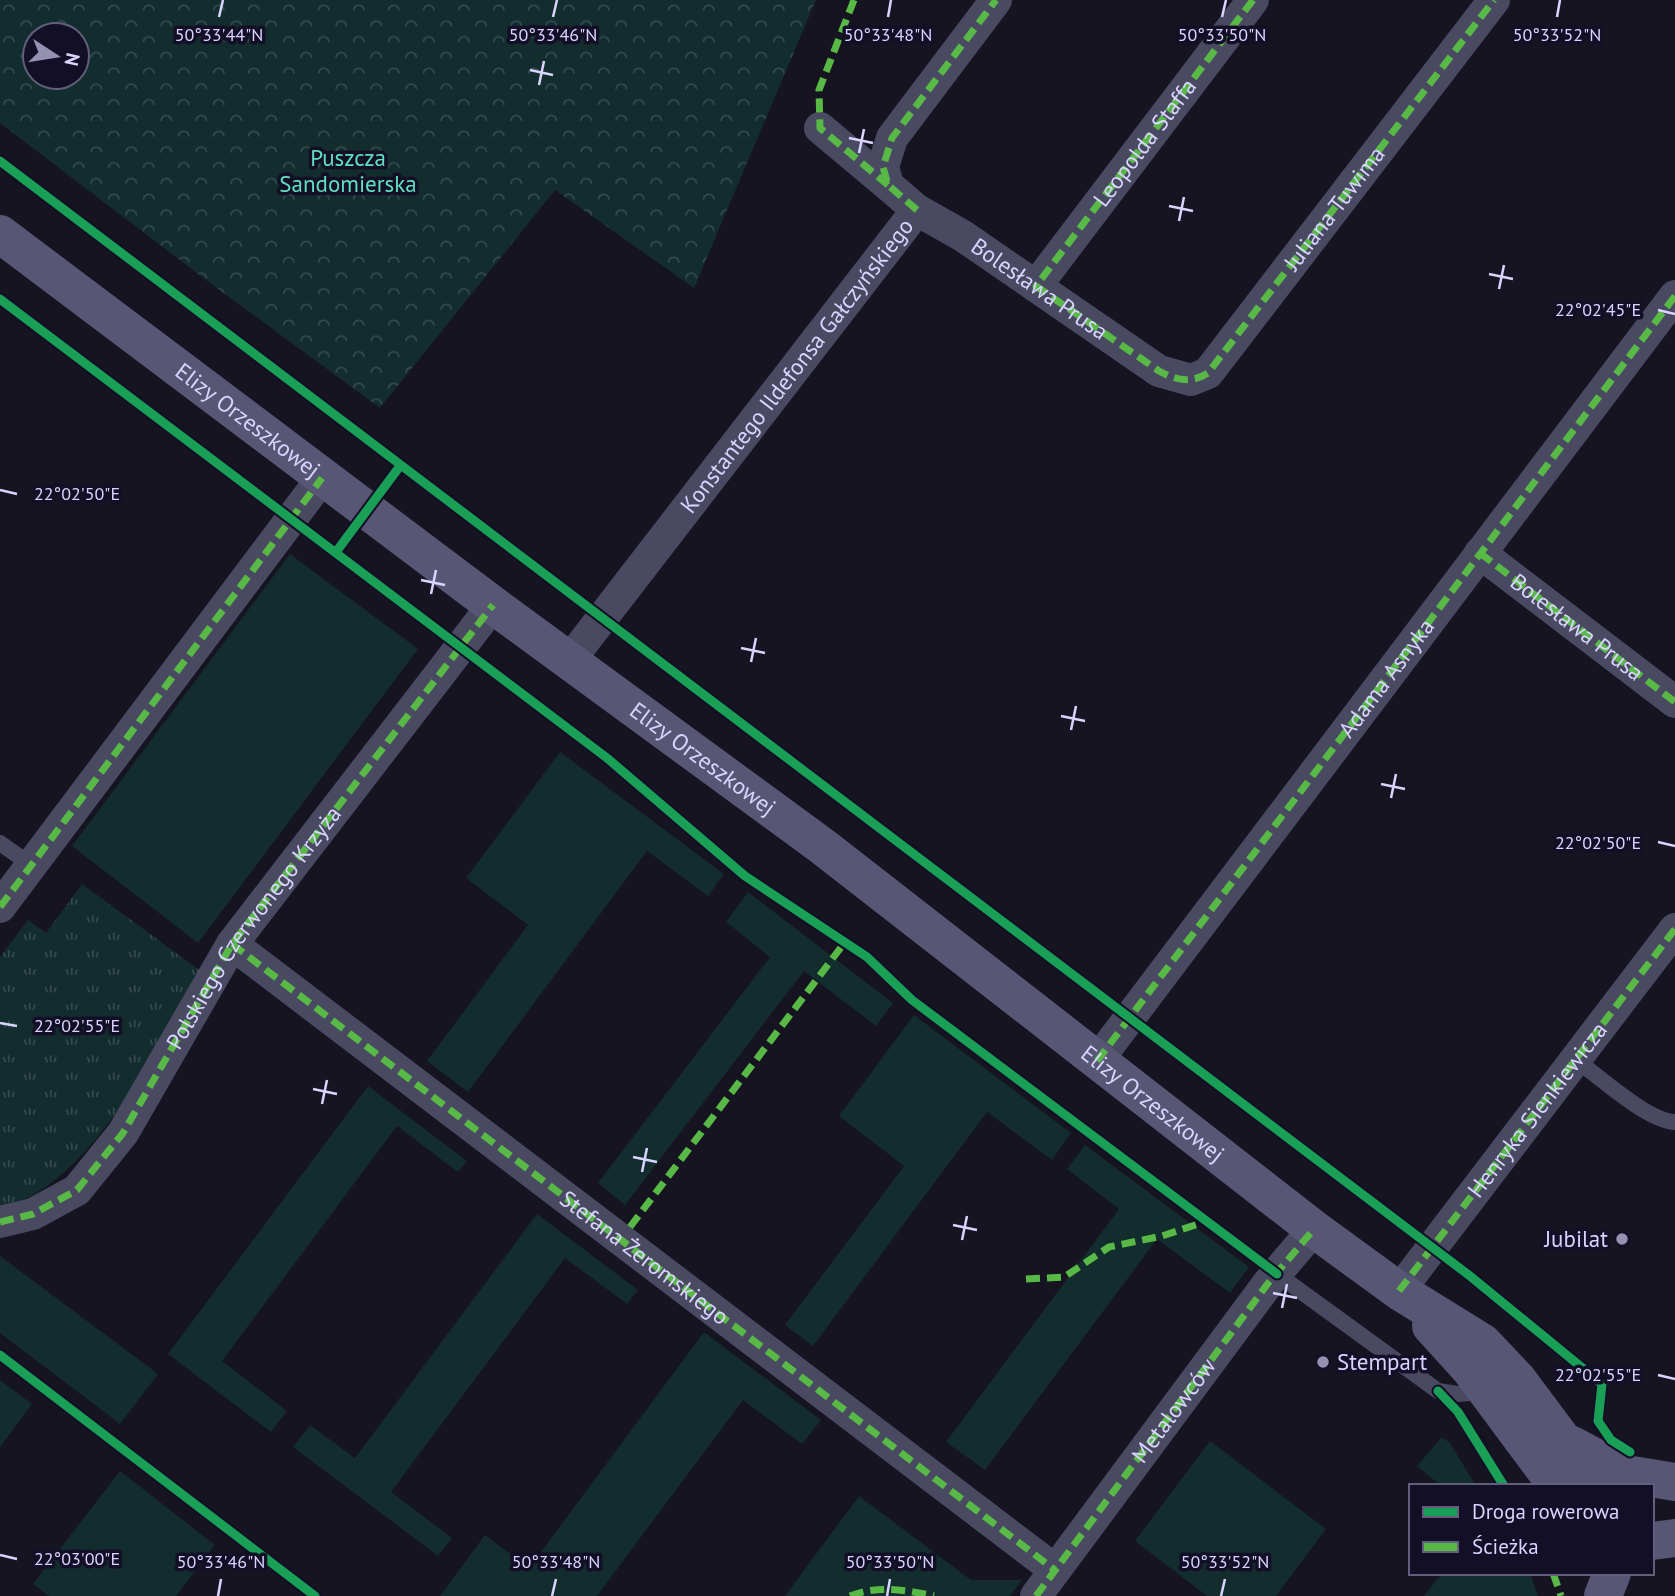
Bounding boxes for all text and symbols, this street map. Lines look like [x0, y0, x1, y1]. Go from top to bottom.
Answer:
north arrow [21, 21, 91, 91]
text: 50°33'44"N [175, 23, 263, 46]
text: 50°33'46"N [509, 23, 597, 46]
text: 50°33'48"N [844, 23, 932, 46]
text: 50°33'50"N [1178, 23, 1266, 46]
text: 50°33'52"N [1513, 23, 1601, 46]
text: N [60, 51, 86, 68]
street label: Leopolda Staffa [1087, 72, 1202, 212]
street label: Juliana Tuwima [1276, 140, 1391, 277]
park label: Puszcza Sandomierska [279, 143, 417, 198]
street label: Konstantego Ildefonsa Gałczyńskiego [674, 212, 919, 519]
street label: Bolesława Prusa [966, 231, 1114, 346]
text: 22°02'45"E [1555, 298, 1641, 321]
street label: Elizy Orzeszkowej [170, 356, 326, 484]
text: 22°02'50"E [34, 482, 120, 505]
street label: Bolesława Prusa [1505, 567, 1650, 687]
street label: Adama Asnyka [1332, 612, 1440, 743]
street label: Elizy Orzeszkowej [624, 695, 782, 821]
street label: Polskiego Czerwonego Krzyża [159, 800, 347, 1054]
text: 22°02'50"E [1555, 831, 1641, 854]
text: 22°02'55"E [34, 1014, 120, 1037]
street label: Henryka Sienkiewicza [1461, 1016, 1613, 1203]
street label: Elizy Orzeszkowej [1076, 1038, 1231, 1168]
street label: Stefana Żeromskiego [554, 1184, 735, 1331]
place label: Jubilat [1543, 1224, 1608, 1253]
marker: Jubilat [1614, 1231, 1630, 1247]
place label: Stempart [1337, 1347, 1427, 1376]
street label: Metalowców [1125, 1352, 1222, 1468]
marker: Stempart [1315, 1354, 1331, 1370]
text: 22°02'55"E [1555, 1363, 1641, 1386]
legend [1409, 1484, 1654, 1575]
text: Droga rowerowa [1472, 1498, 1619, 1525]
text: Ścieżka [1472, 1533, 1539, 1560]
text: 22°03'00"E [34, 1547, 120, 1570]
text: 50°33'46"N [177, 1550, 265, 1573]
text: 50°33'48"N [512, 1550, 600, 1573]
text: 50°33'50"N [846, 1550, 934, 1573]
text: 50°33'52"N [1181, 1550, 1269, 1573]

